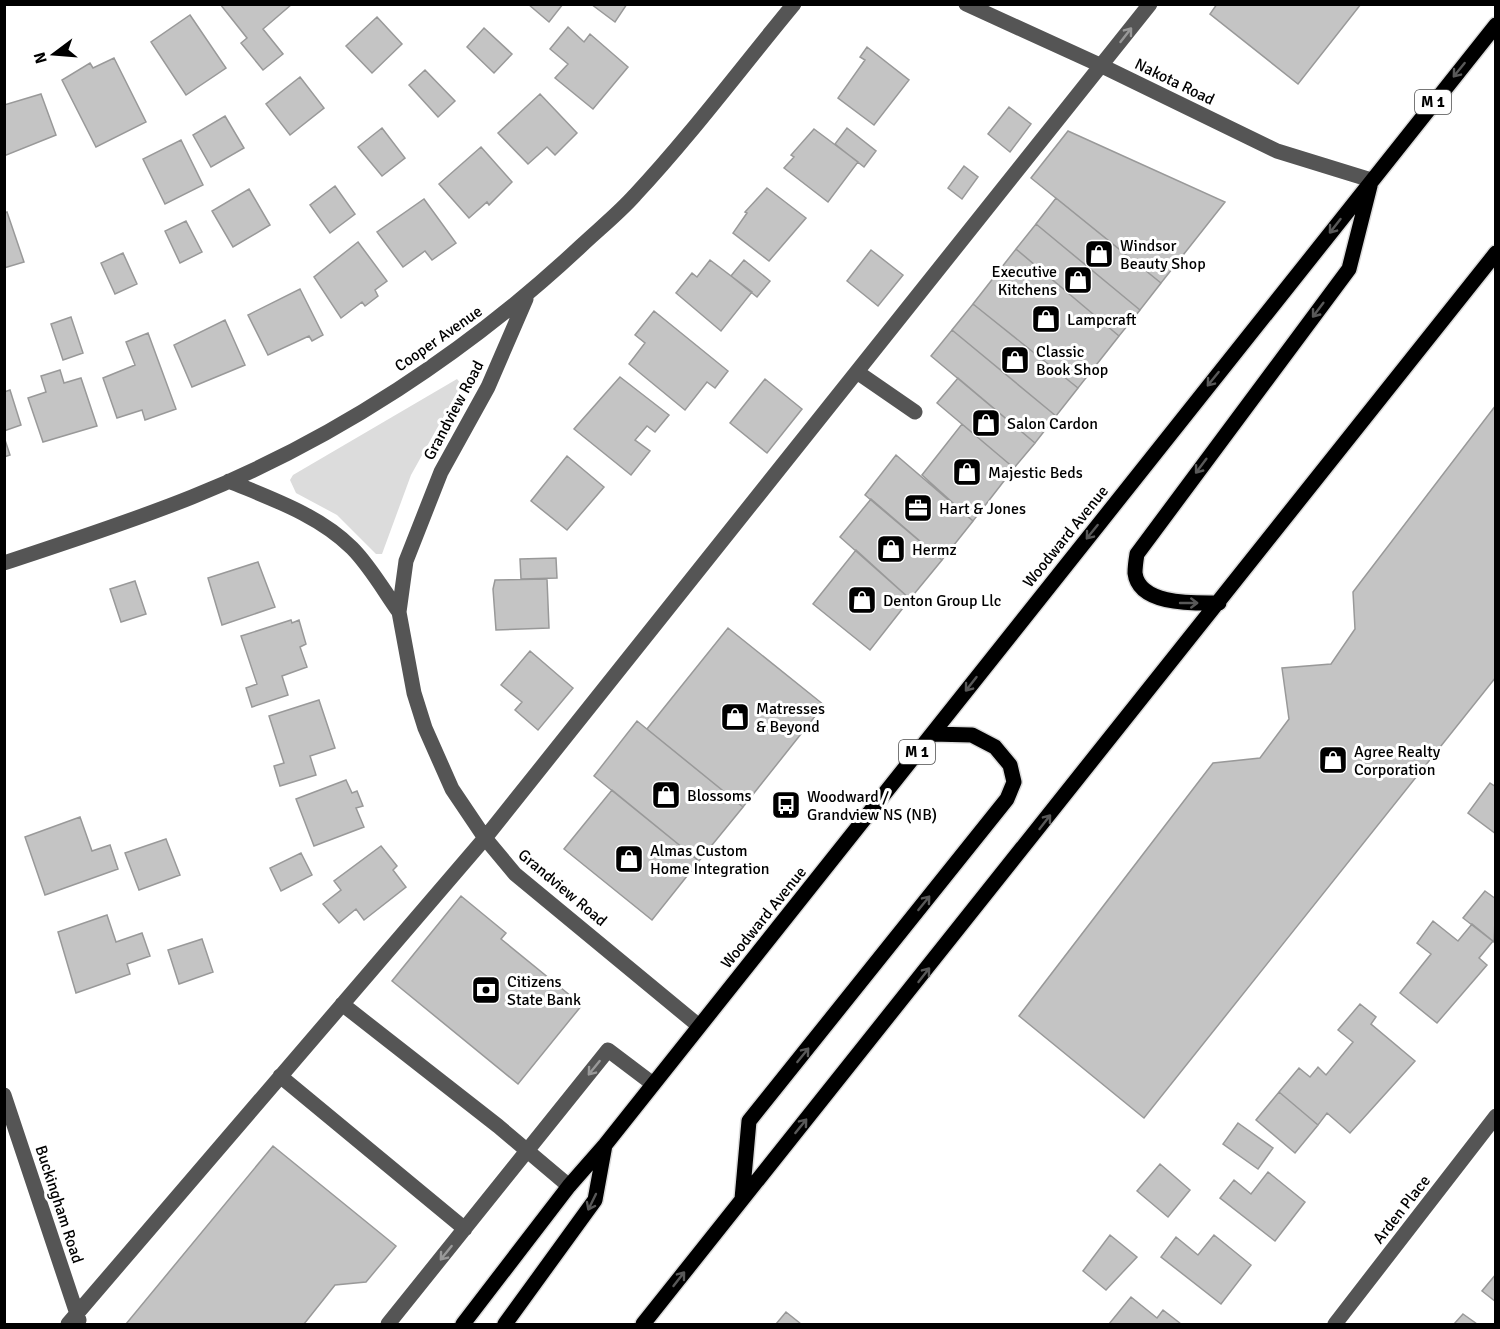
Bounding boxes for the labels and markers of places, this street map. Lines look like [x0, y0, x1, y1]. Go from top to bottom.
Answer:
place label: Windsor Beauty Shop [1120, 236, 1206, 274]
shop icon: Windsor Beauty Shop [1083, 238, 1115, 270]
place label: Executive Kitchens [992, 262, 1057, 300]
shop icon: Executive Kitchens [1062, 264, 1094, 296]
shop icon: Lampcraft [1030, 303, 1062, 335]
place label: Lampcraft [1067, 310, 1137, 330]
place label: Classic Book Shop [1036, 342, 1108, 380]
shop icon: Classic Book Shop [999, 344, 1031, 376]
shop icon: Salon Cardon [970, 407, 1002, 439]
place label: Salon Cardon [1007, 414, 1098, 434]
shop icon: Majestic Beds [951, 456, 983, 488]
place label: Majestic Beds [988, 463, 1083, 483]
office icon: Hart & Jones [902, 492, 934, 524]
place label: Hart & Jones [939, 499, 1026, 519]
shop icon: Hermz [875, 533, 907, 565]
place label: Hermz [912, 540, 957, 560]
shop icon: Denton Group Llc [846, 584, 878, 616]
place label: Denton Group Llc [883, 591, 1001, 611]
place label: Matresses & Beyond [756, 699, 825, 737]
shop icon: Matresses & Beyond [719, 701, 751, 733]
place label: Agree Realty Corporation [1354, 742, 1441, 780]
shop icon: Agree Realty Corporation [1317, 744, 1349, 776]
shop icon: Blossoms [650, 779, 682, 811]
place label: Blossoms [687, 786, 752, 806]
place label: Woodward / Grandview NS (NB) [807, 787, 937, 825]
bus stop icon: Woodward / Grandview NS (NB) [770, 789, 802, 821]
place label: Almas Custom Home Integration [650, 841, 770, 879]
shop icon: Almas Custom Home Integration [613, 843, 645, 875]
place label: Citizens State Bank [507, 972, 581, 1010]
bank icon: Citizens State Bank [470, 974, 502, 1006]

